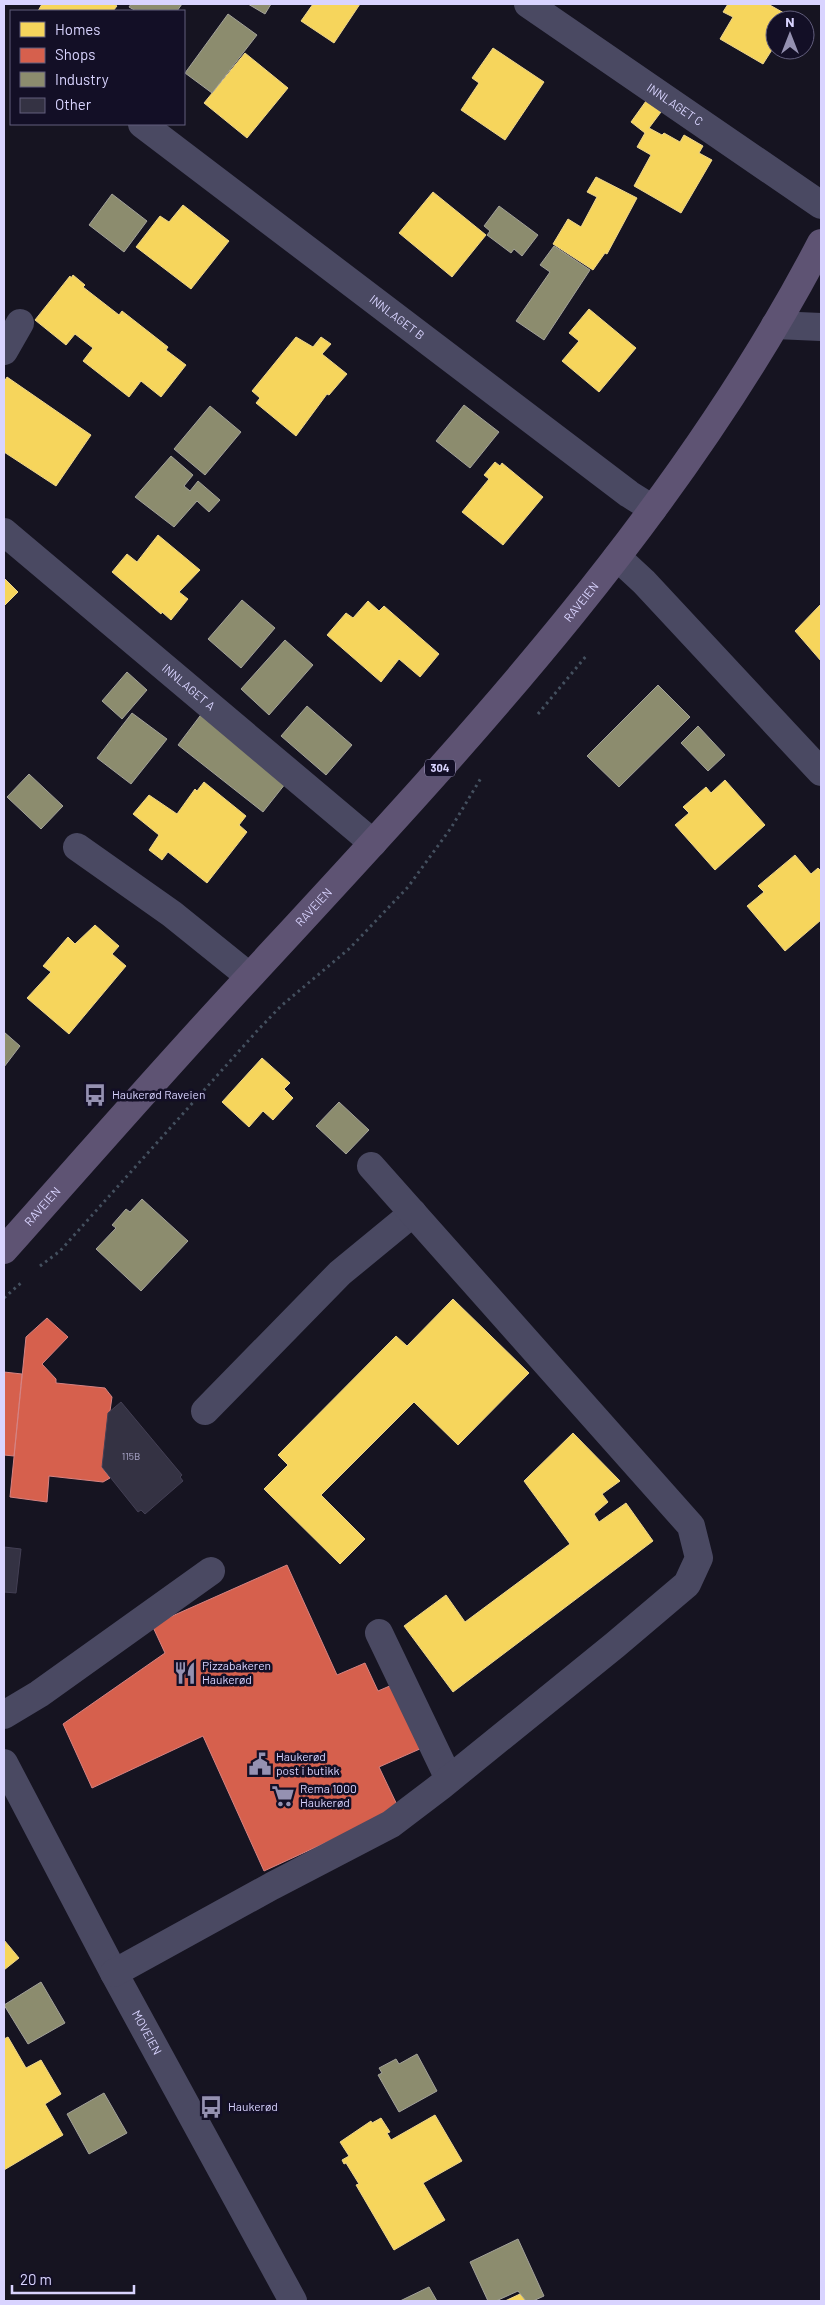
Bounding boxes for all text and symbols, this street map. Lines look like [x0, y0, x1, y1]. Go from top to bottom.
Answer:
legend [10, 10, 185, 125]
north arrow [765, 10, 815, 60]
text: N [785, 13, 795, 30]
text: Homes [55, 20, 100, 38]
text: Shops [55, 45, 95, 63]
text: Industry [55, 70, 109, 88]
street label: INNLAGET C [645, 80, 706, 128]
text: Other [55, 95, 92, 113]
street label: INNLAGET B [367, 292, 428, 342]
street label: RAVEIEN [560, 579, 601, 624]
street label: INNLAGET A [160, 660, 218, 713]
road number: 304 [425, 760, 455, 776]
street label: RAVEIEN [292, 885, 334, 929]
bus stop icon: Haukerød Raveien [82, 1082, 108, 1108]
place label: Haukerød Raveien [112, 1087, 205, 1101]
street label: RAVEIEN [21, 1184, 63, 1228]
house number: 115B [122, 1450, 140, 1462]
place label: Pizzabakeren Haukerød [202, 1658, 271, 1686]
restaurant icon: Pizzabakeren Haukerød [172, 1660, 198, 1686]
place label: Haukerød post i butikk [276, 1749, 340, 1777]
public building icon: Haukerød post i butikk [247, 1751, 273, 1777]
place label: Rema 1000 Haukerød [300, 1781, 357, 1809]
supermarket icon: Rema 1000 Haukerød [270, 1783, 296, 1809]
street label: MOVEIEN [130, 2007, 165, 2057]
bus stop icon: Haukerød [198, 2094, 224, 2120]
place label: Haukerød [228, 2099, 278, 2113]
scale bar [12, 2262, 135, 2294]
text: 20 m [20, 2270, 52, 2288]

